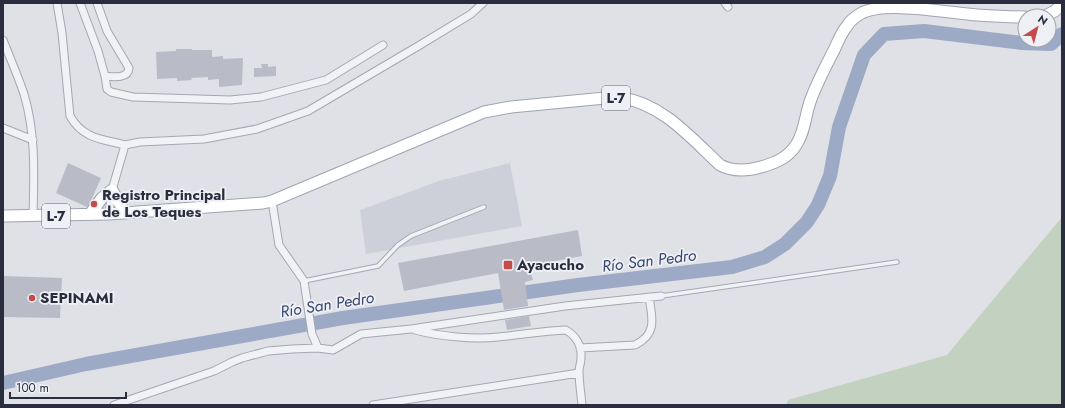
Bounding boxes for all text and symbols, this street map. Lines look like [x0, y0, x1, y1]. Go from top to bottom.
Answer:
north arrow [1017, 8, 1057, 48]
text: N [1035, 11, 1051, 29]
road number: L-7 [602, 86, 630, 110]
place label: Registro Principal de Los Teques [102, 184, 225, 223]
marker: Registro Principal de Los Teques [89, 199, 99, 209]
road number: L-7 [42, 204, 70, 228]
water label: Río San Pedro [601, 243, 698, 278]
place label: Ayacucho [516, 254, 584, 276]
marker: Ayacucho [502, 259, 514, 271]
water label: Río San Pedro [278, 286, 376, 323]
place label: SEPINAMI [40, 287, 114, 309]
marker: SEPINAMI [27, 293, 37, 303]
scale bar [10, 374, 126, 400]
text: 100 m [16, 379, 49, 397]

